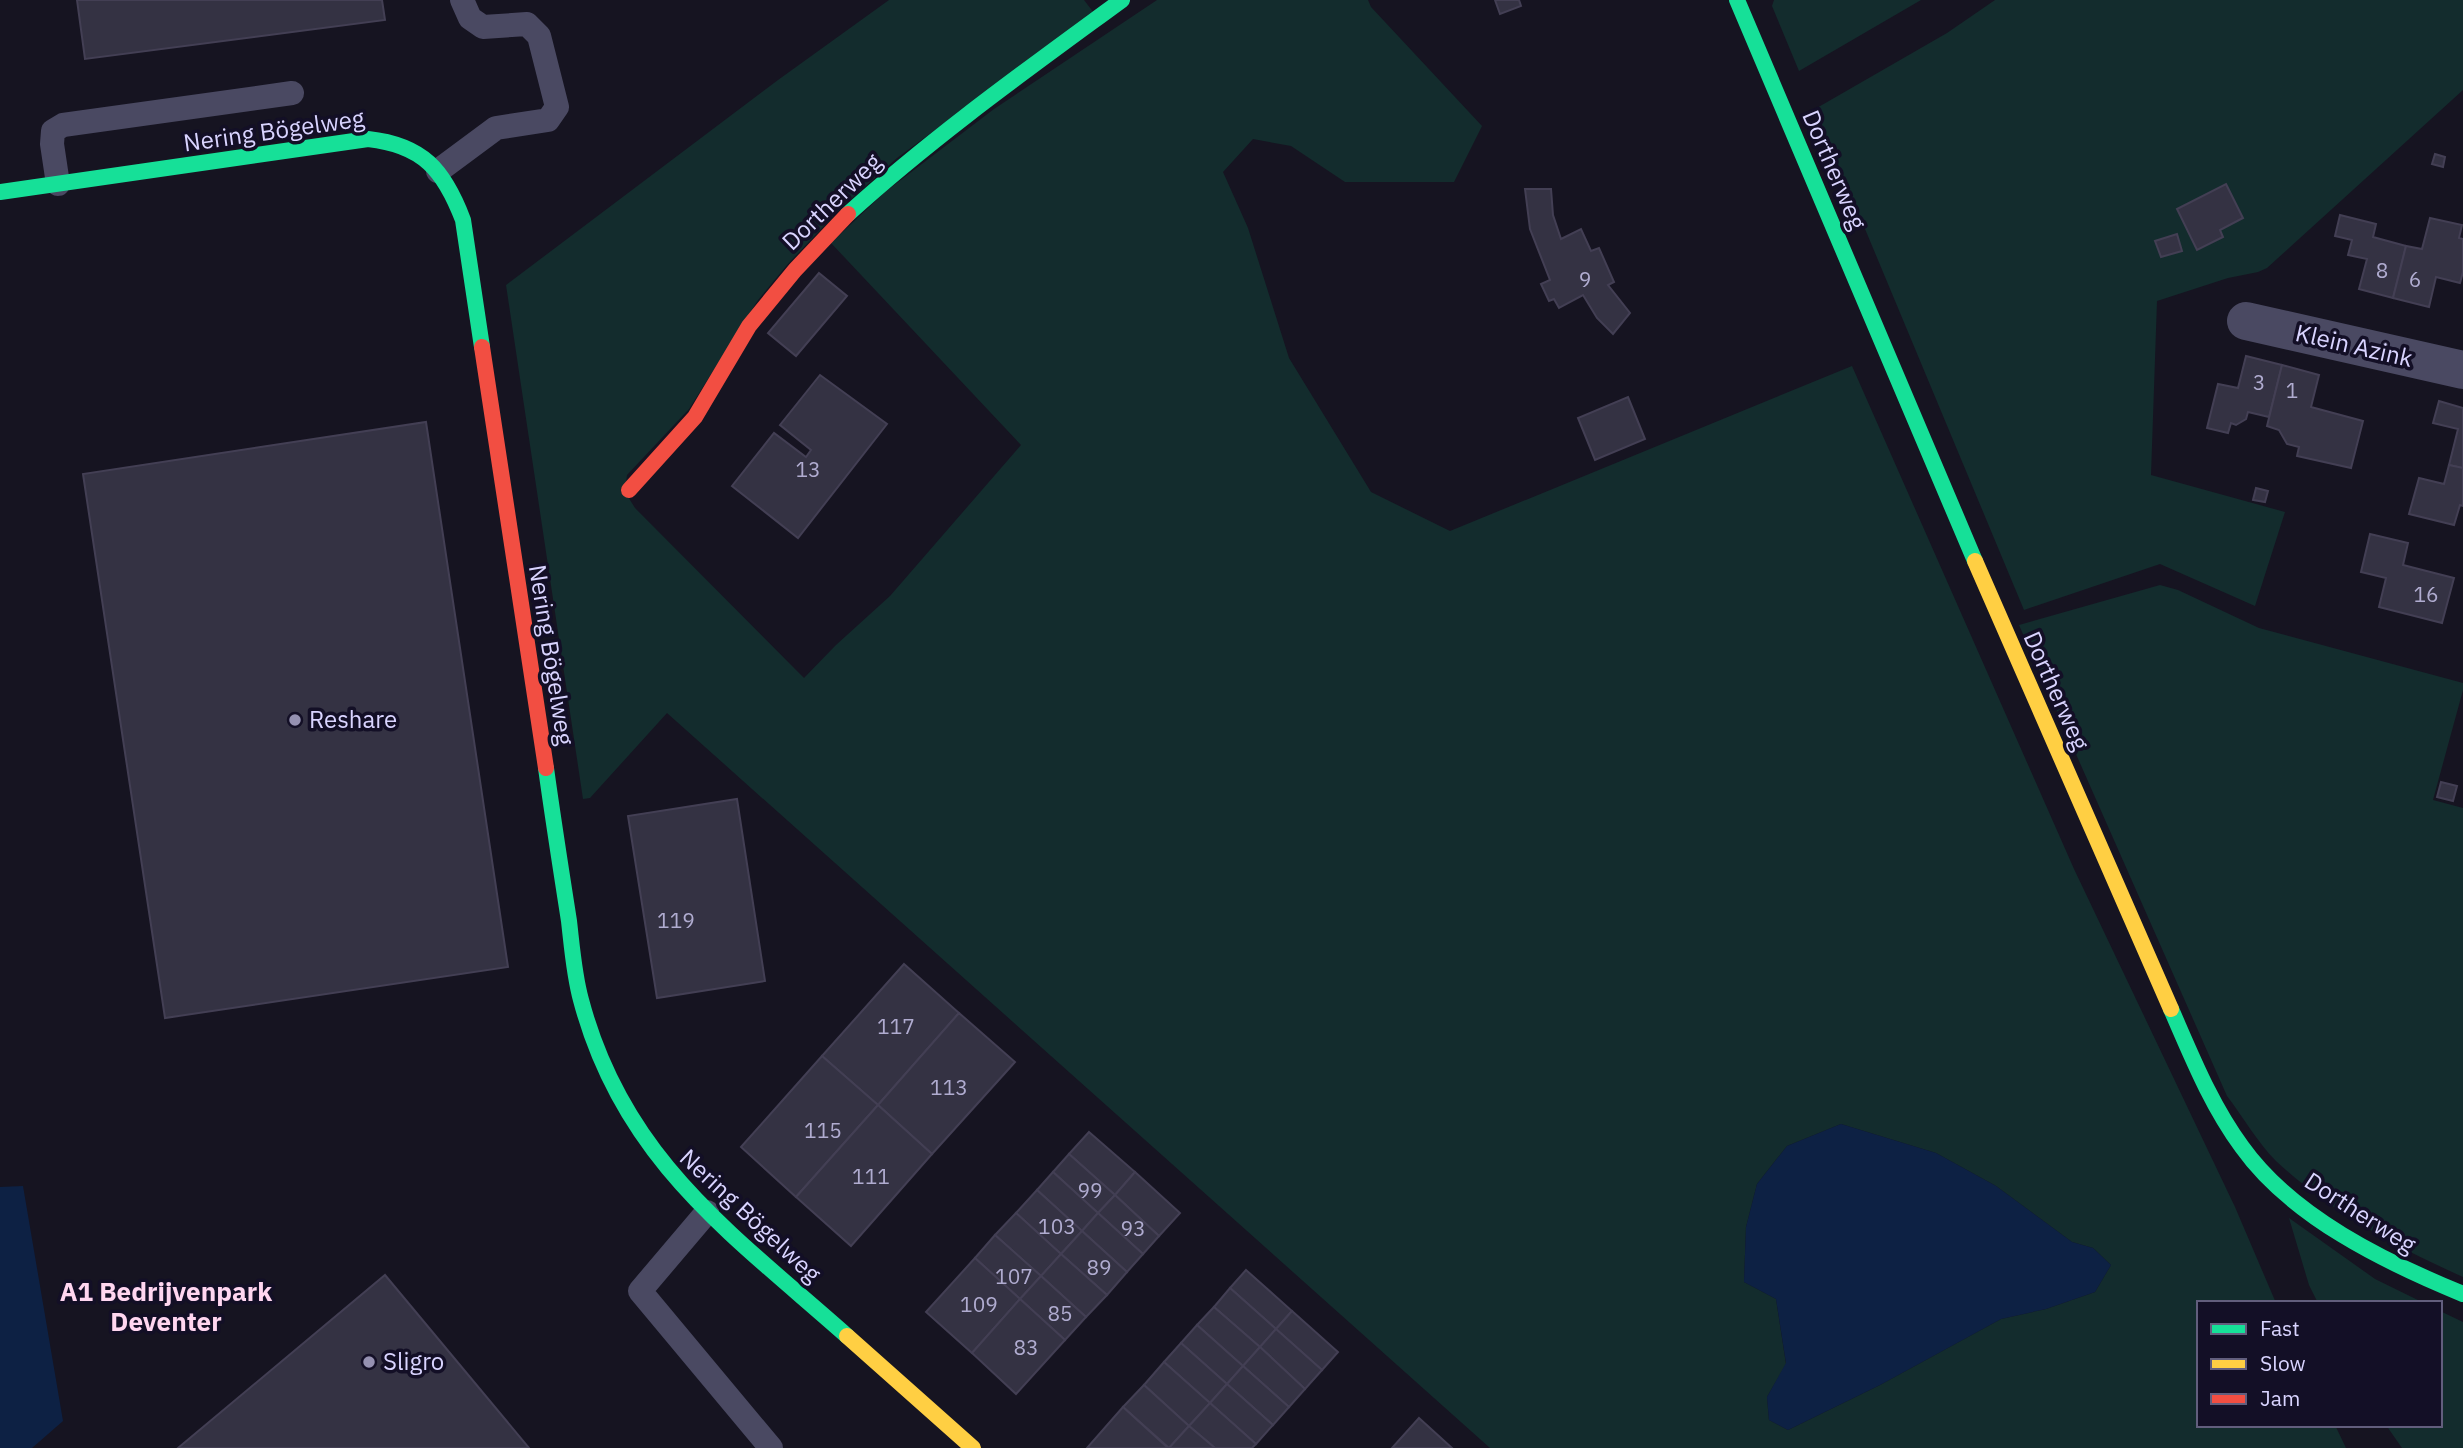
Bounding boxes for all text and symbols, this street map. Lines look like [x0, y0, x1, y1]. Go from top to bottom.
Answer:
street label: Nering Bögelweg [181, 101, 367, 159]
street label: Dortherweg [1795, 105, 1875, 235]
street label: Dortherweg [775, 146, 888, 257]
house number: 8 [2376, 256, 2388, 284]
house number: 9 [1579, 265, 1591, 293]
house number: 6 [2409, 265, 2421, 293]
street label: Klein Azink [2293, 316, 2416, 374]
house number: 3 [2253, 368, 2265, 396]
house number: 1 [2286, 376, 2298, 404]
house number: 13 [795, 455, 821, 483]
street label: Nering Bögelweg [522, 562, 582, 748]
house number: 16 [2413, 580, 2439, 608]
street label: Dortherweg [2017, 626, 2097, 755]
place label: Reshare [309, 703, 397, 735]
marker: Reshare [287, 712, 303, 728]
house number: 119 [657, 906, 695, 934]
house number: 117 [877, 1012, 915, 1040]
house number: 113 [930, 1073, 968, 1101]
house number: 115 [804, 1116, 842, 1144]
street label: Nering Bögelweg [673, 1141, 828, 1289]
house number: 111 [852, 1162, 890, 1190]
street label: Dortherweg [2299, 1164, 2423, 1260]
house number: 99 [1077, 1176, 1103, 1204]
house number: 103 [1038, 1212, 1076, 1240]
house number: 93 [1120, 1214, 1146, 1242]
house number: 89 [1086, 1253, 1112, 1281]
house number: 107 [995, 1262, 1033, 1290]
district label: A1 Bedrijvenpark Deventer [60, 1274, 272, 1338]
house number: 109 [960, 1290, 998, 1318]
house number: 85 [1047, 1299, 1073, 1327]
legend [2197, 1301, 2442, 1427]
text: Fast [2260, 1314, 2300, 1342]
house number: 83 [1013, 1333, 1039, 1361]
place label: Sligro [383, 1345, 444, 1377]
text: Slow [2260, 1349, 2306, 1377]
marker: Sligro [361, 1354, 377, 1370]
text: Jam [2260, 1384, 2300, 1412]

